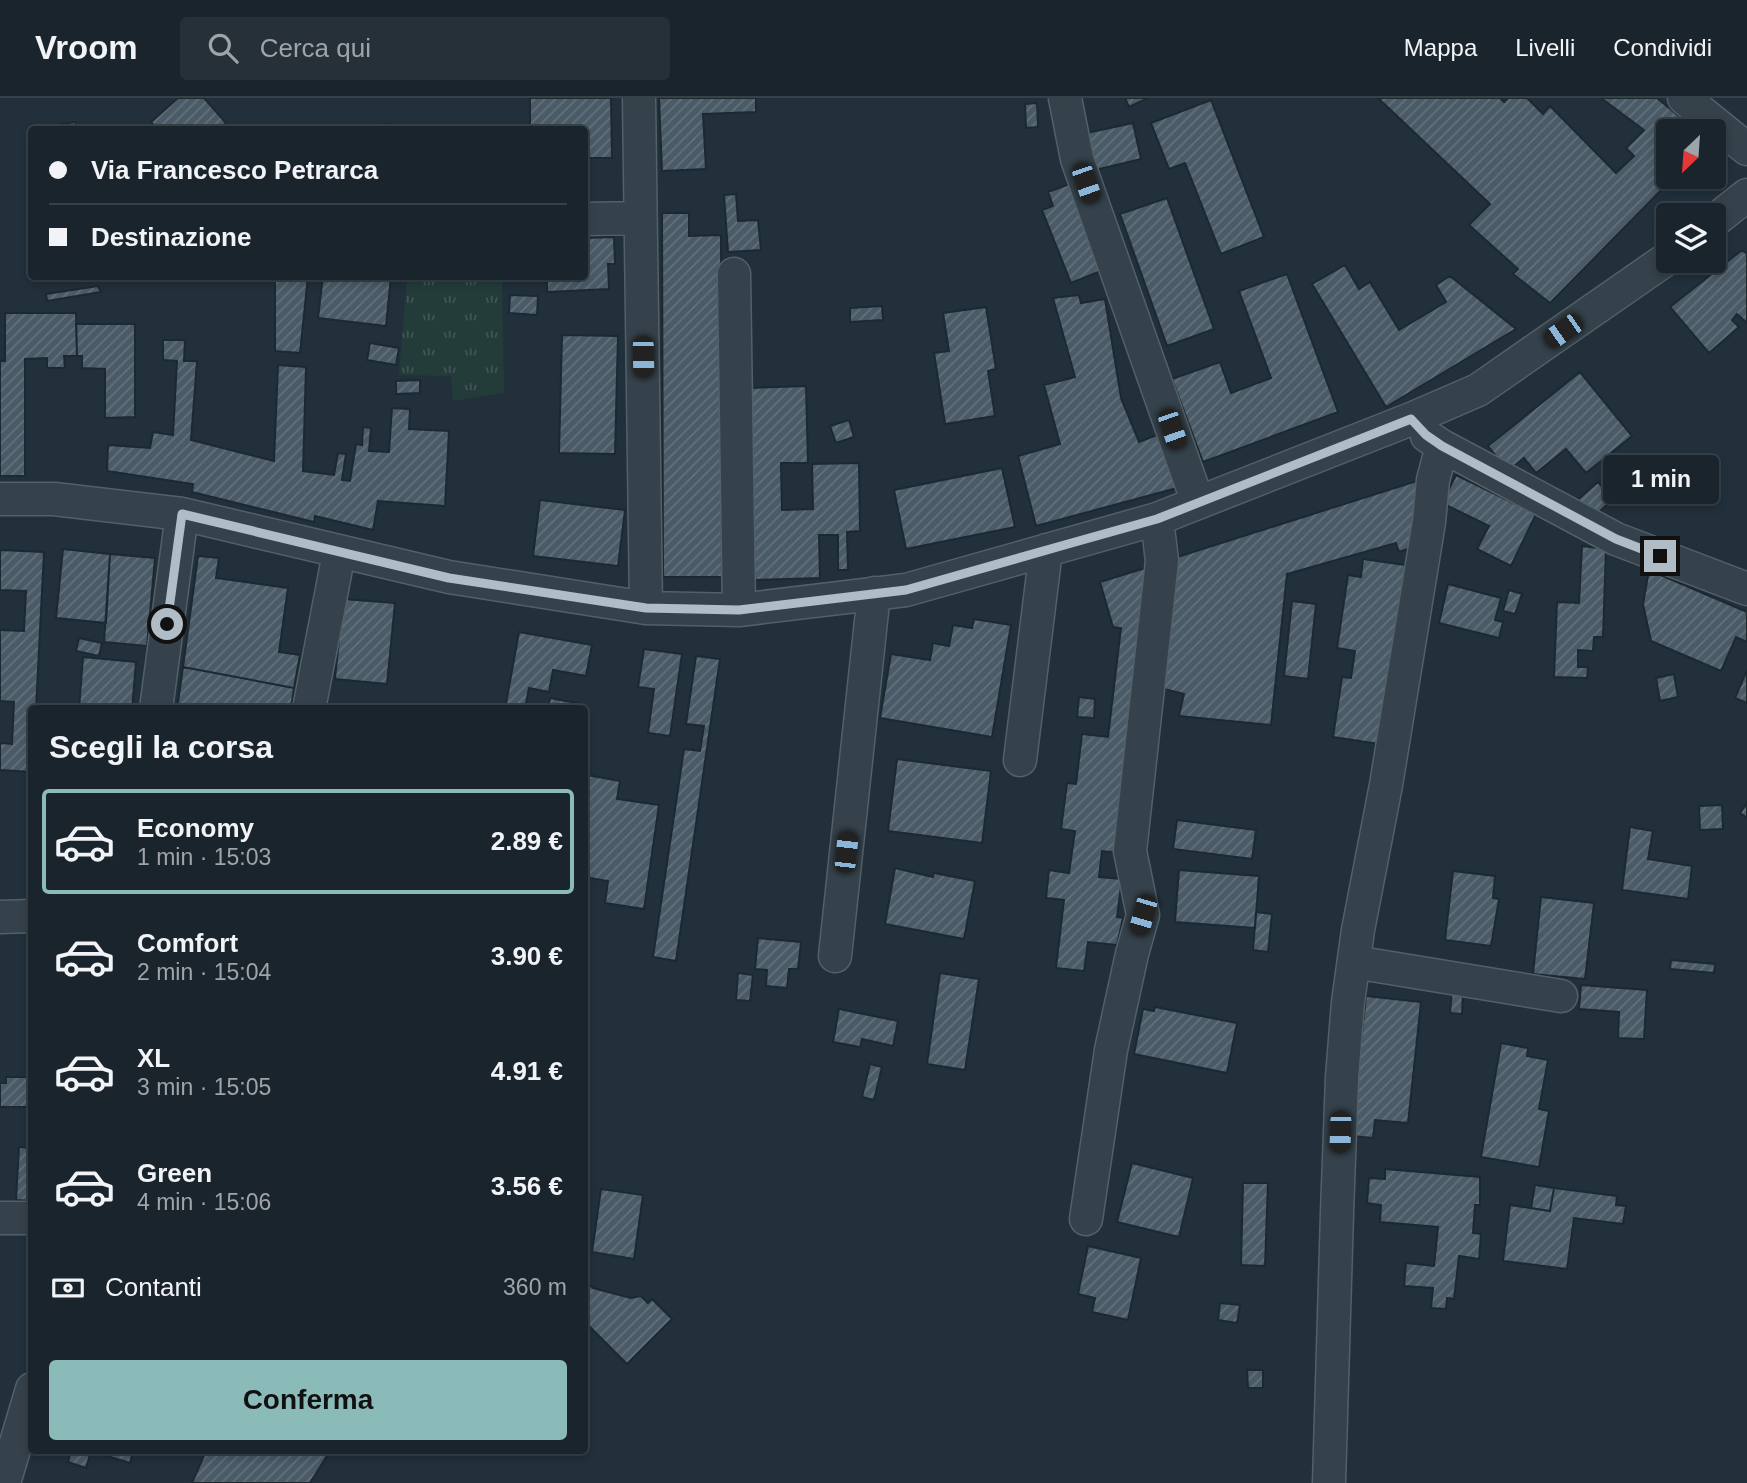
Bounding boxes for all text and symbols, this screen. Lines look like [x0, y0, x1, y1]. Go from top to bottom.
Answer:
search box [180, 17, 670, 80]
text: Vroom [35, 29, 138, 66]
icon: search [204, 29, 242, 67]
text: Cerca qui [260, 33, 371, 63]
text: Mappa [1404, 34, 1477, 61]
text: Livelli [1515, 34, 1575, 61]
text: Condividi [1613, 34, 1712, 61]
north arrow [1656, 119, 1726, 189]
map controls [1656, 119, 1726, 273]
text: Via Francesco Petrarca [91, 155, 378, 185]
car [1070, 160, 1103, 206]
button: layers [1656, 203, 1726, 273]
text: Destinazione [91, 222, 251, 252]
car [1540, 310, 1587, 352]
car [633, 336, 654, 378]
car [1156, 406, 1189, 452]
callout: 1 min [1602, 454, 1718, 504]
text: 1 min [1631, 466, 1691, 492]
route end [1644, 540, 1676, 572]
route start [151, 608, 183, 640]
text: Scegli la corsa [49, 729, 273, 765]
icon: car [53, 810, 116, 873]
text: Economy [137, 813, 254, 843]
text: 2.89 € [491, 826, 563, 856]
car [834, 830, 859, 874]
text: 1 min · 15:03 [137, 844, 271, 870]
car [1128, 892, 1159, 938]
icon: car [53, 925, 116, 988]
text: Comfort [137, 928, 238, 958]
text: 3.90 € [491, 941, 563, 971]
text: 2 min · 15:04 [137, 959, 271, 985]
icon: car [53, 1040, 116, 1103]
text: XL [137, 1043, 170, 1073]
text: 4.91 € [491, 1056, 563, 1086]
text: 3 min · 15:05 [137, 1074, 271, 1100]
car [1329, 1111, 1352, 1153]
icon: car [53, 1155, 116, 1218]
text: Green [137, 1158, 212, 1188]
text: 3.56 € [491, 1171, 563, 1201]
text: 4 min · 15:06 [137, 1189, 271, 1215]
icon: cash [49, 1269, 87, 1307]
text: Contanti [105, 1272, 202, 1302]
text: 360 m [503, 1274, 567, 1300]
button: Conferma [49, 1360, 567, 1440]

